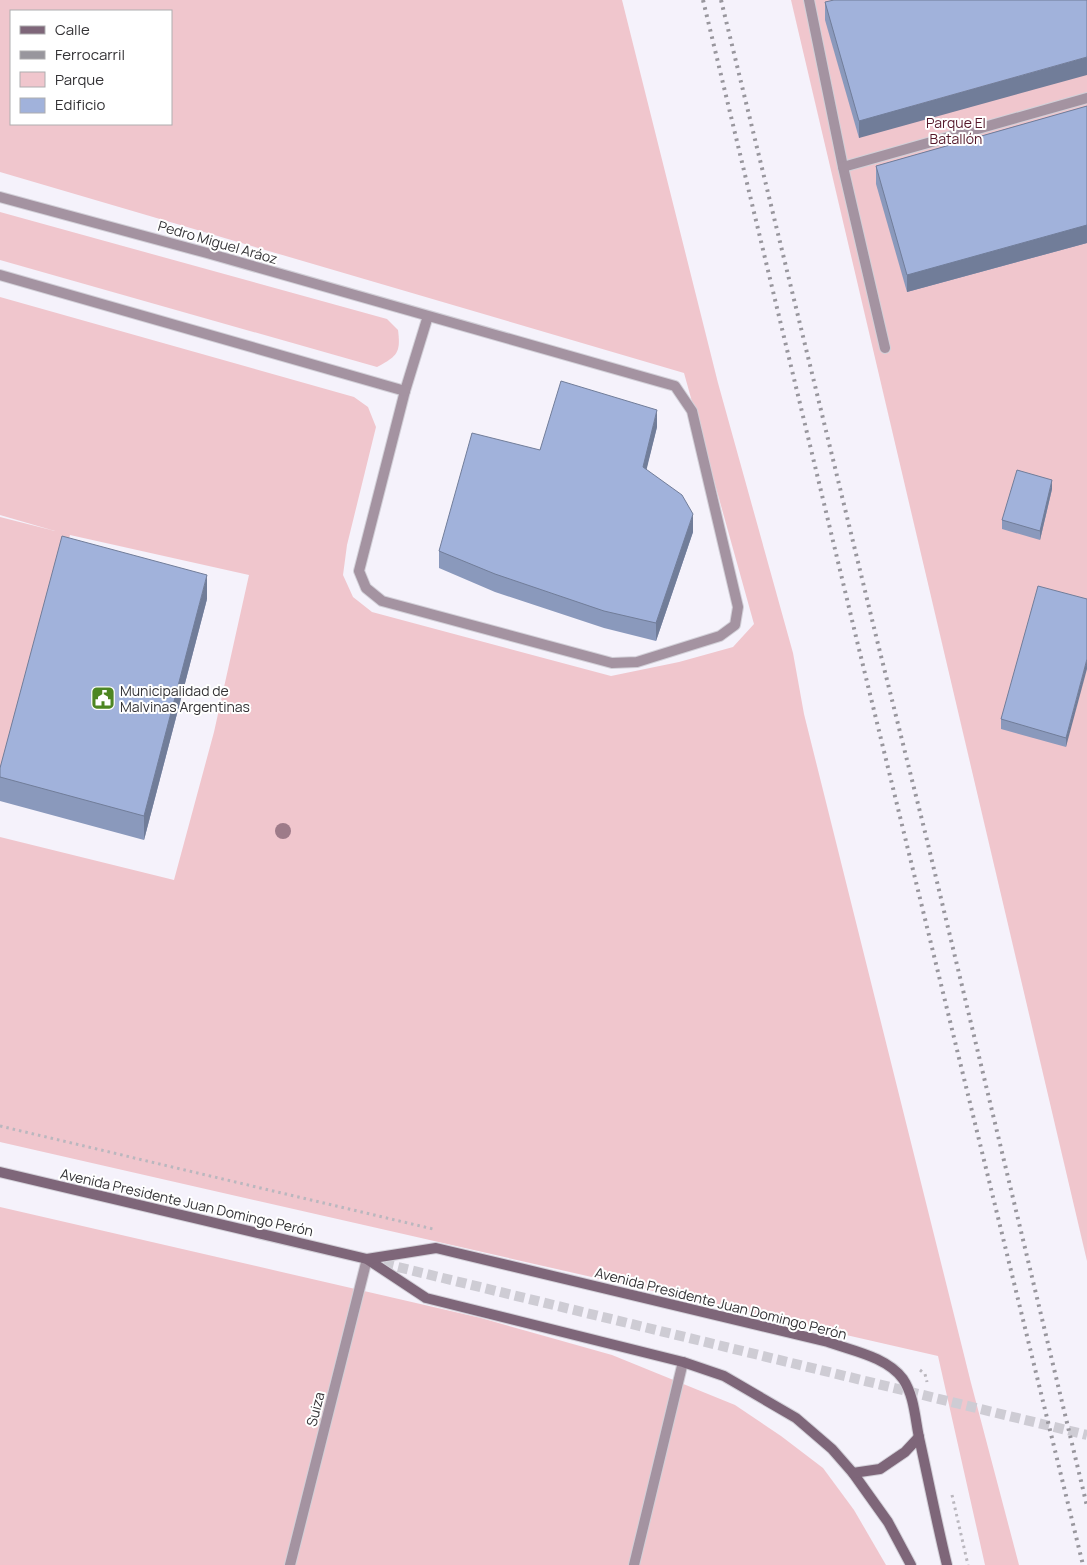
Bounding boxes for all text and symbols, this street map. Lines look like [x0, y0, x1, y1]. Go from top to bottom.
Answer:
legend [10, 10, 172, 125]
text: Calle [55, 19, 90, 40]
text: Ferrocarril [55, 44, 125, 65]
text: Parque [55, 69, 104, 90]
text: Edificio [55, 94, 106, 115]
park label: Parque El Batallón [926, 113, 986, 148]
street label: Pedro Miguel Aráoz [156, 216, 280, 268]
place label: Municipalidad de Malvinas Argentinas [120, 681, 250, 716]
public building icon: Municipalidad de Malvinas Argentinas [90, 685, 116, 711]
street label: Avenida Presidente Juan Domingo Perón [59, 1164, 315, 1240]
street label: Avenida Presidente Juan Domingo Perón [593, 1262, 849, 1344]
street label: Suiza [302, 1390, 328, 1428]

